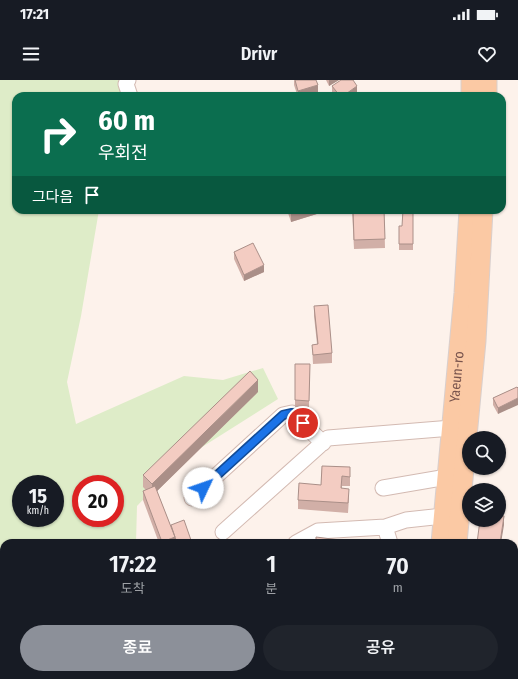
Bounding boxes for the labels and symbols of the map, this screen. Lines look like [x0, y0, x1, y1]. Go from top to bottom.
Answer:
street label: Yaeun-ro [446, 350, 468, 403]
pin [286, 406, 320, 440]
position arrow [182, 467, 224, 509]
speed limit sign: 20 [72, 475, 124, 527]

